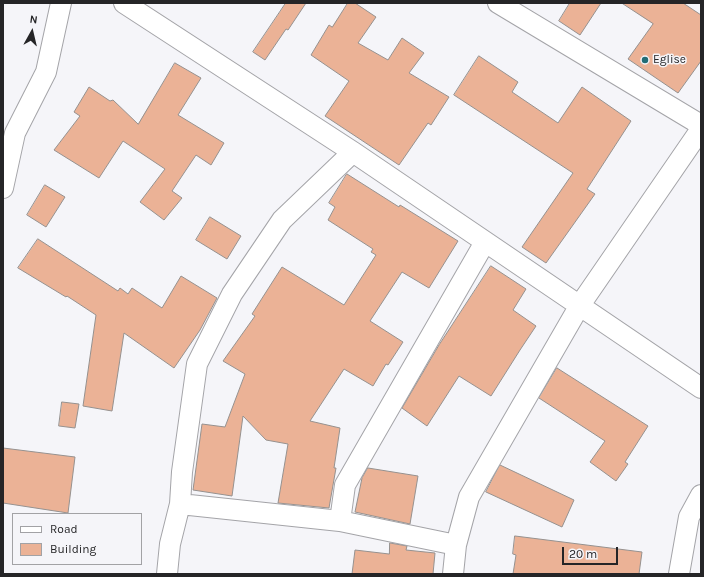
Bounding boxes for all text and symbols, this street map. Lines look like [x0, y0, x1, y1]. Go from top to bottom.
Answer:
north arrow [12, 12, 52, 52]
text: N [29, 13, 39, 27]
place label: Eglise [653, 53, 686, 67]
marker: Eglise [640, 55, 650, 65]
legend [12, 513, 142, 565]
text: Road [50, 522, 78, 536]
scale bar [564, 539, 620, 565]
text: Building [50, 542, 96, 556]
text: 20 m [569, 547, 597, 561]

